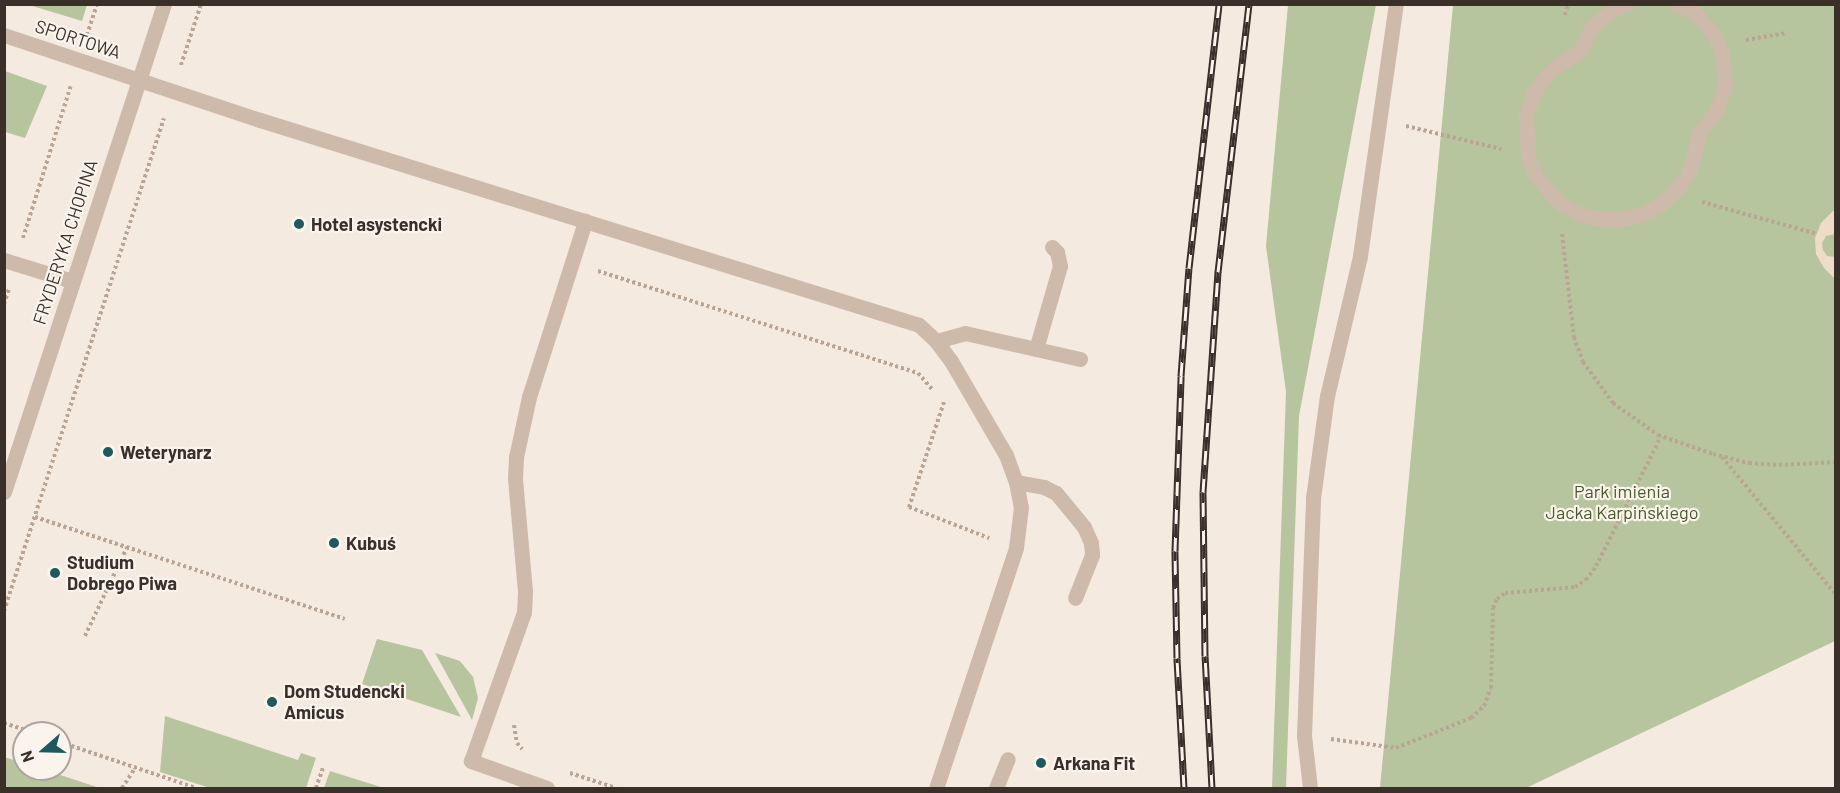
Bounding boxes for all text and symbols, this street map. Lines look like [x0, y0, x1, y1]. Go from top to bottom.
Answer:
street label: SPORTOWA [32, 15, 124, 63]
street label: FRYDERYKA CHOPINA [28, 157, 102, 327]
place label: Hotel asystencki [311, 213, 442, 235]
marker: Hotel asystencki [292, 217, 306, 231]
place label: Weterynarz [120, 441, 212, 463]
marker: Weterynarz [101, 445, 115, 459]
park label: Park imienia Jacka Karpińskiego [1546, 481, 1698, 524]
place label: Kubuś [346, 532, 396, 554]
marker: Kubuś [327, 536, 341, 550]
place label: Studium Dobrego Piwa [67, 552, 177, 594]
marker: Studium Dobrego Piwa [48, 566, 62, 580]
place label: Dom Studencki Amicus [284, 681, 405, 724]
marker: Dom Studencki Amicus [265, 695, 279, 709]
north arrow [12, 721, 72, 781]
text: N [16, 748, 37, 765]
place label: Arkana Fit [1053, 752, 1135, 774]
marker: Arkana Fit [1034, 756, 1048, 770]

